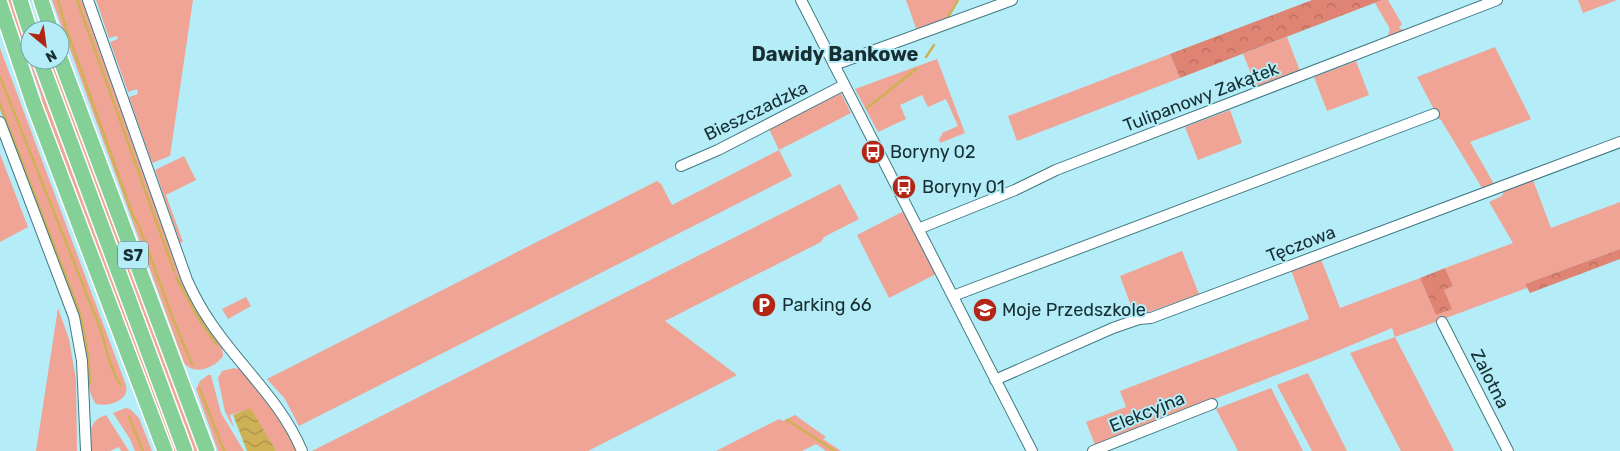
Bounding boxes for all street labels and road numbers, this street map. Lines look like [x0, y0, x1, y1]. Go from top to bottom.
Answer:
street label: Tulipanowy Zakątek [1120, 57, 1282, 137]
street label: Bieszczadzka [701, 76, 811, 146]
street label: Tęczowa [1263, 221, 1339, 267]
road number: S7 [118, 242, 148, 268]
street label: Zalotna [1466, 346, 1514, 412]
street label: Elekcyjna [1106, 387, 1188, 437]

